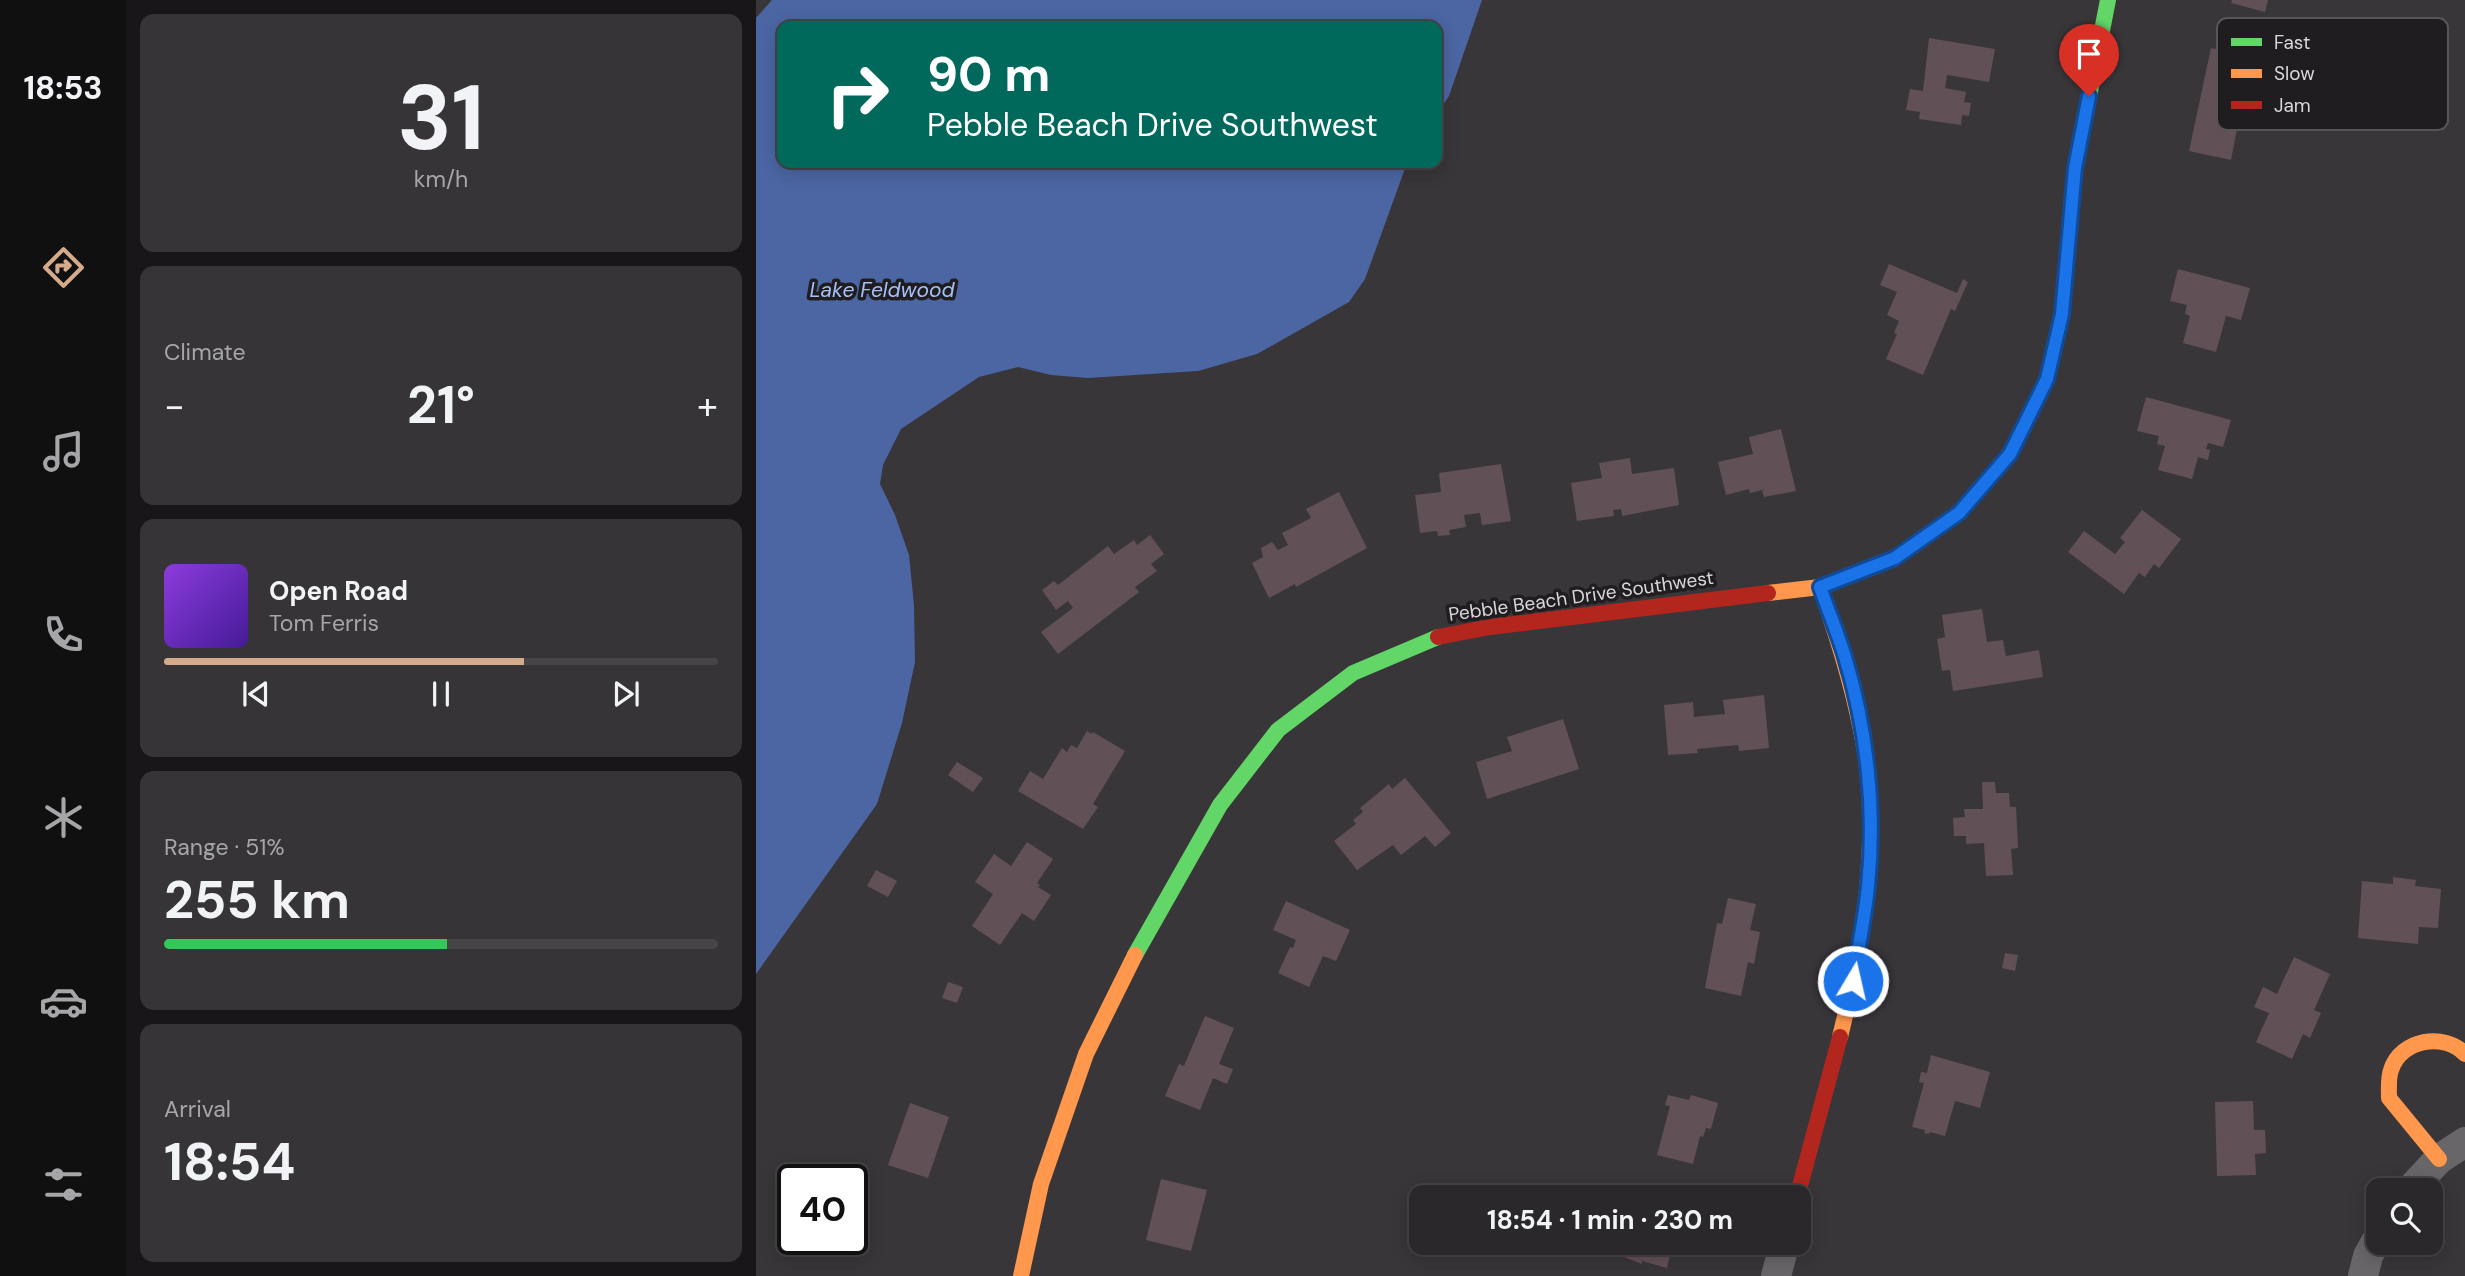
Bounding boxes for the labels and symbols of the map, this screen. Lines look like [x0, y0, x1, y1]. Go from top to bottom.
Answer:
legend [2217, 18, 2448, 130]
pin [2059, 24, 2119, 96]
text: Fast [2274, 30, 2310, 55]
text: Slow [2274, 61, 2315, 86]
text: Jam [2274, 93, 2311, 118]
water label: Lake Feldwood [809, 276, 955, 304]
street label: Pebble Beach Drive Southwest [1447, 565, 1715, 627]
position arrow [1816, 944, 1890, 1018]
speed limit sign: 40 [777, 1164, 868, 1255]

